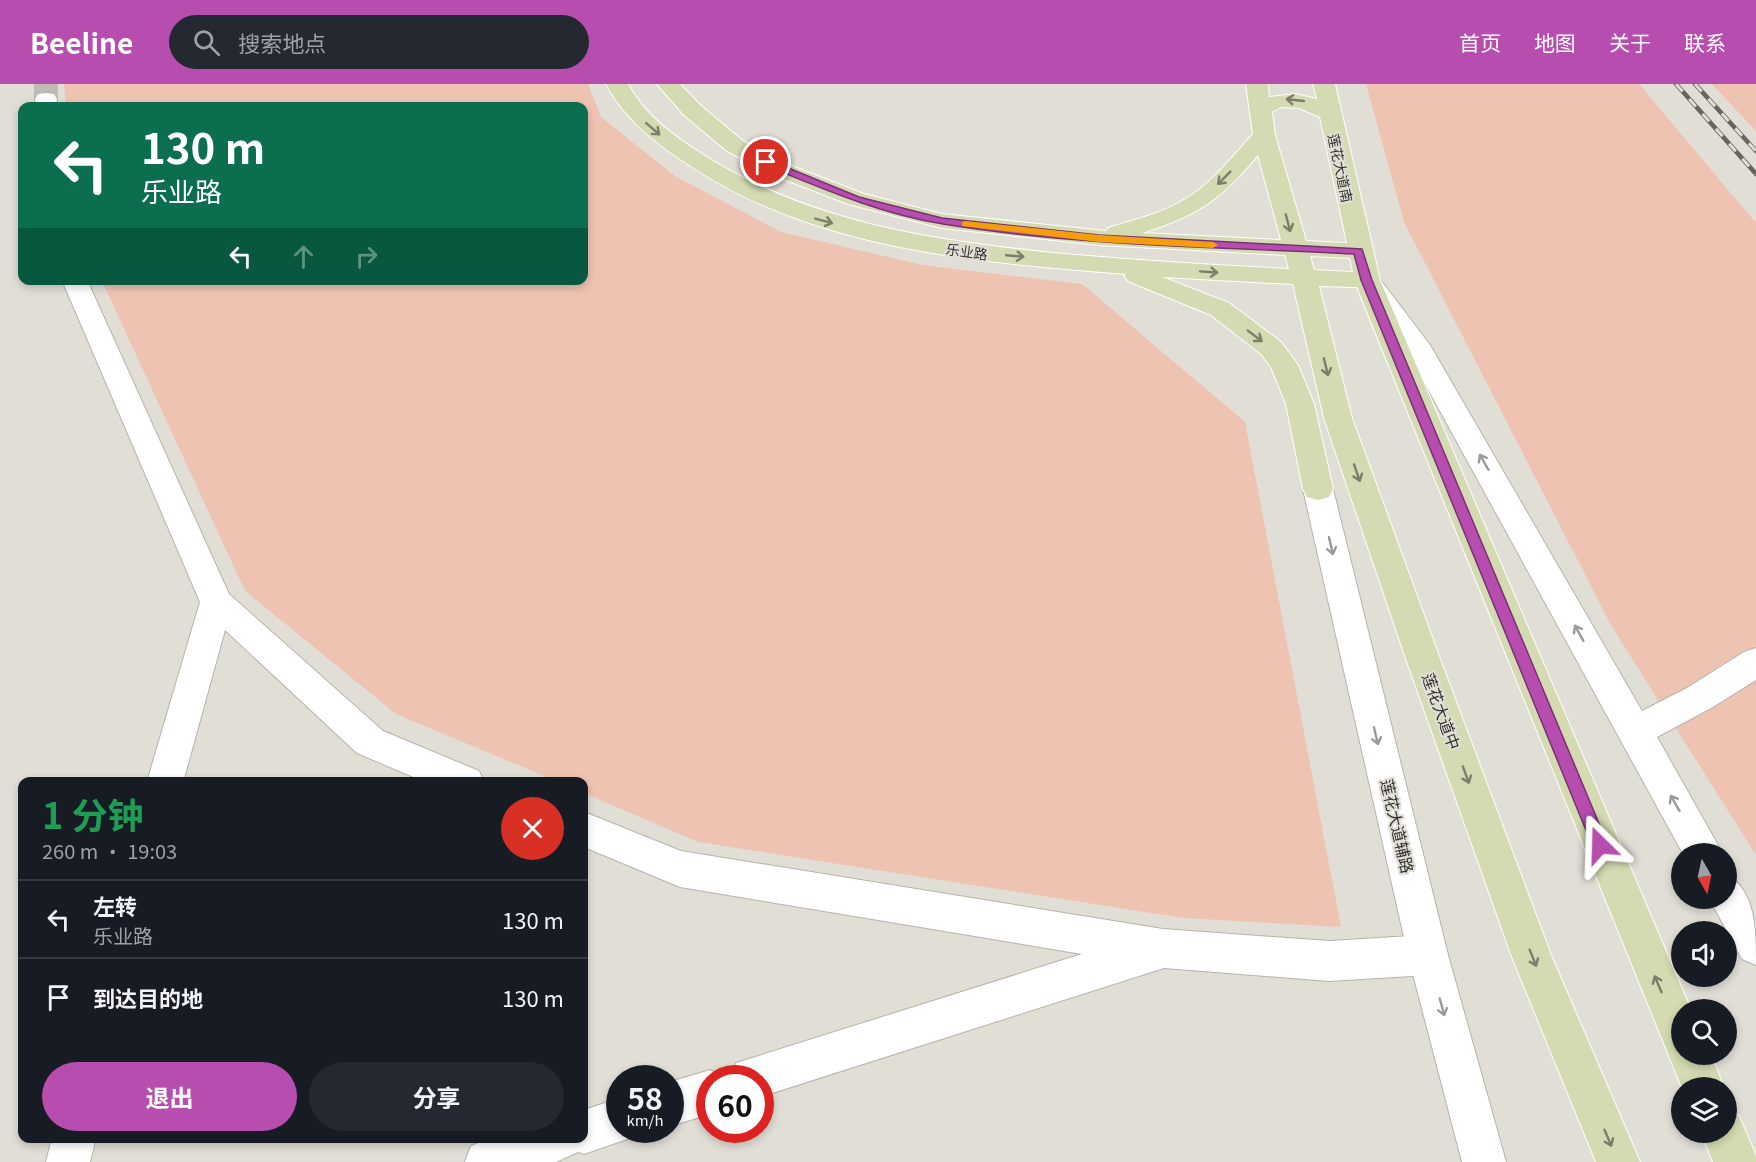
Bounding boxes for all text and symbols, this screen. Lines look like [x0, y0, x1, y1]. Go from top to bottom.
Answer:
search box [169, 15, 589, 69]
text: Beeline [30, 22, 133, 62]
icon: search [190, 26, 223, 59]
text: 搜索地点 [238, 26, 326, 58]
text: 首页 [1459, 27, 1501, 57]
text: 地图 [1534, 27, 1576, 57]
text: 关于 [1609, 27, 1651, 57]
text: 联系 [1684, 27, 1726, 57]
one-way arrow [1286, 94, 1306, 105]
text: 130 m [141, 115, 265, 176]
one-way arrow [645, 122, 660, 136]
icon: left [42, 126, 120, 204]
street label: 莲花大道南 [1324, 132, 1358, 204]
pin [740, 136, 791, 187]
icon: arrive [749, 145, 782, 178]
one-way arrow [1217, 170, 1232, 185]
text: 乐业路 [141, 171, 222, 210]
one-way arrow [1283, 213, 1294, 232]
one-way arrow [814, 215, 833, 227]
street label: 乐业路 [945, 238, 989, 264]
icon: left [224, 240, 257, 273]
icon: ahead [287, 240, 320, 273]
icon: right [350, 240, 383, 273]
one-way arrow [1004, 251, 1024, 262]
one-way arrow [1199, 266, 1219, 277]
one-way arrow [1247, 330, 1263, 342]
one-way arrow [1320, 357, 1332, 376]
one-way arrow [1478, 454, 1489, 472]
one-way arrow [1353, 463, 1364, 482]
one-way arrow [1326, 536, 1338, 555]
one-way arrow [1573, 625, 1585, 642]
street label: 莲花大道中 [1417, 669, 1467, 753]
one-way arrow [1371, 726, 1383, 745]
one-way arrow [1461, 765, 1472, 784]
street label: 莲花大道辅路 [1376, 777, 1420, 875]
text: 1 分钟 [42, 787, 143, 839]
one-way arrow [1669, 795, 1681, 812]
button: close [501, 797, 564, 860]
position arrow [1568, 813, 1632, 877]
text: 260 m · 19:03 [42, 836, 177, 865]
north arrow [1671, 843, 1737, 909]
map controls [1671, 843, 1737, 1143]
text: 左转 [93, 889, 137, 921]
icon: left [42, 903, 75, 936]
text: 130 m [502, 903, 564, 935]
text: 乐业路 [93, 921, 153, 950]
button: sound [1671, 921, 1737, 987]
one-way arrow [1528, 948, 1539, 967]
one-way arrow [1652, 976, 1663, 994]
icon: arrive [42, 981, 75, 1014]
text: 到达目的地 [93, 981, 203, 1013]
text: 130 m [502, 981, 564, 1013]
one-way arrow [1437, 997, 1448, 1016]
button: search [1671, 999, 1737, 1065]
button: 退出 [42, 1062, 297, 1131]
button: 分享 [309, 1062, 564, 1131]
speed limit sign: 60 [696, 1065, 774, 1143]
text: 58 [627, 1075, 663, 1119]
button: layers [1671, 1077, 1737, 1143]
text: km/h [626, 1109, 664, 1130]
one-way arrow [1603, 1128, 1614, 1147]

